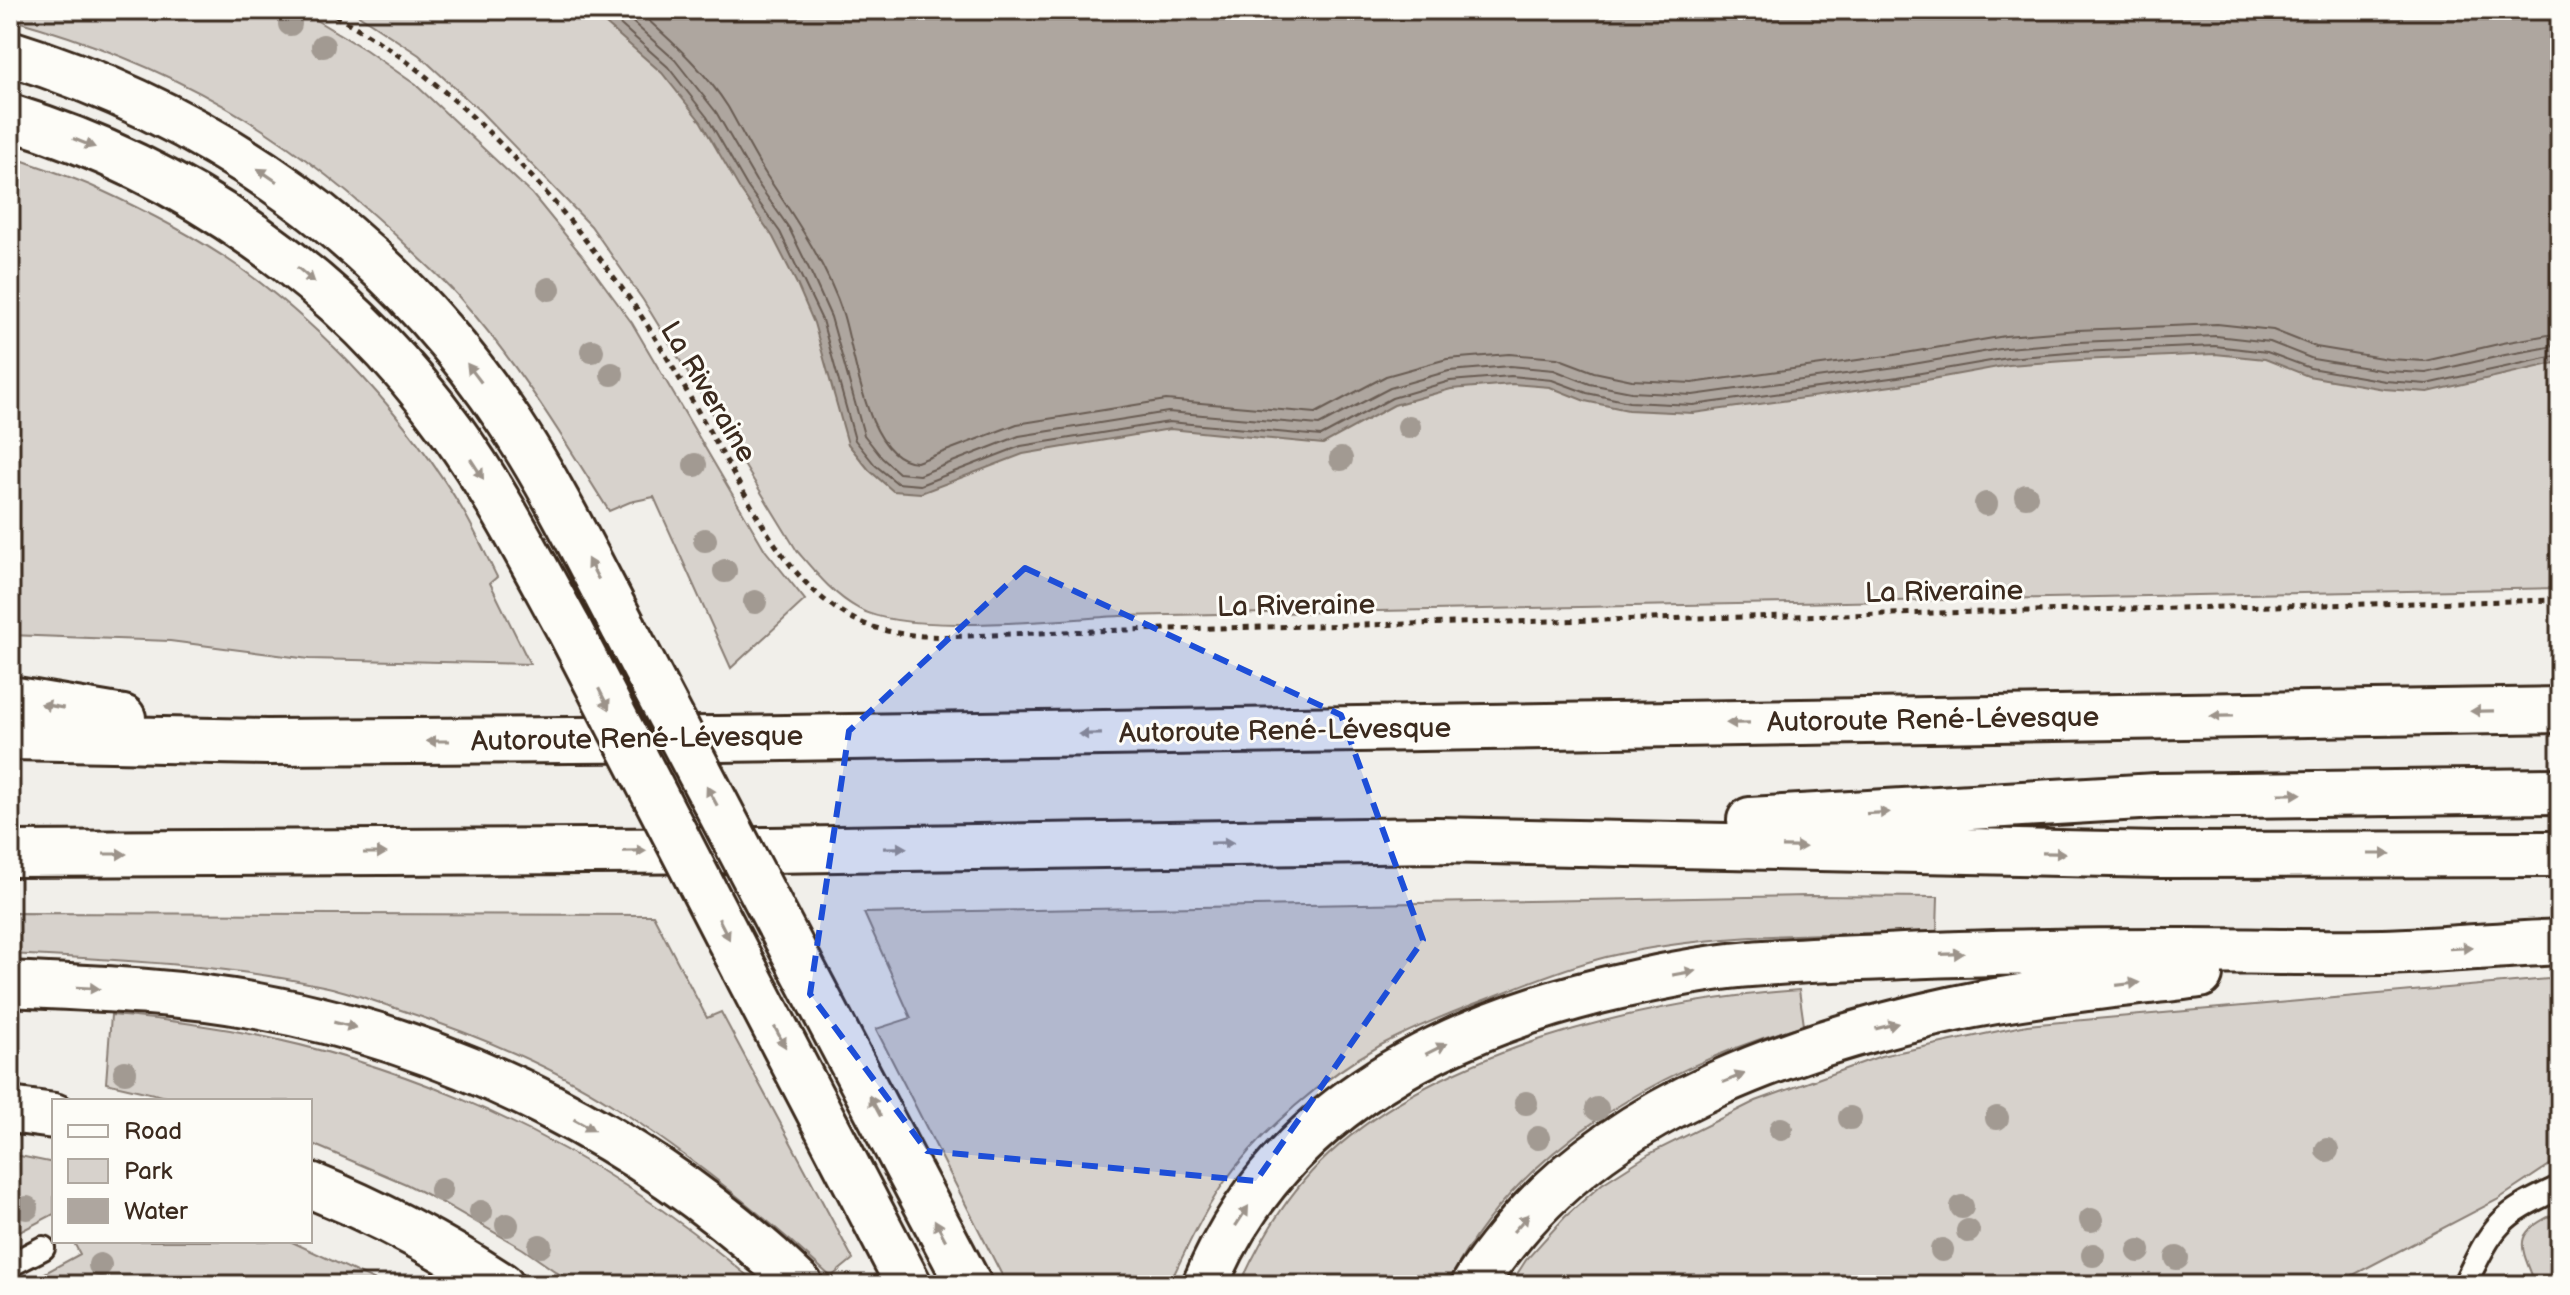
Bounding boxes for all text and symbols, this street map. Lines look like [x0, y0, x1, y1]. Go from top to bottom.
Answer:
one-way arrow [72, 136, 96, 149]
one-way arrow [256, 168, 277, 183]
one-way arrow [296, 266, 316, 283]
street label: La Riveraine [653, 316, 763, 468]
one-way arrow [467, 363, 483, 383]
one-way arrow [470, 458, 484, 480]
one-way arrow [586, 557, 599, 580]
street label: La Riveraine [1865, 574, 2023, 610]
street label: La Riveraine [1217, 588, 1375, 624]
one-way arrow [598, 687, 611, 710]
one-way arrow [40, 699, 65, 711]
street label: Autoroute René-Lévesque [1767, 701, 2099, 739]
one-way arrow [2469, 705, 2494, 718]
one-way arrow [2209, 709, 2234, 722]
street label: Autoroute René-Lévesque [1119, 712, 1451, 750]
one-way arrow [1725, 717, 1750, 729]
street label: Autoroute René-Lévesque [471, 720, 803, 758]
one-way arrow [1077, 728, 1102, 740]
one-way arrow [425, 735, 450, 747]
one-way arrow [706, 785, 720, 807]
one-way arrow [2278, 788, 2303, 800]
one-way arrow [1866, 806, 1891, 819]
one-way arrow [1210, 837, 1235, 849]
one-way arrow [1782, 841, 1807, 853]
one-way arrow [883, 842, 908, 854]
one-way arrow [623, 845, 648, 857]
one-way arrow [2042, 846, 2067, 859]
one-way arrow [363, 847, 388, 859]
one-way arrow [103, 848, 128, 860]
one-way arrow [2367, 848, 2392, 860]
one-way arrow [717, 918, 730, 941]
one-way arrow [2449, 941, 2474, 954]
one-way arrow [1940, 948, 1965, 960]
one-way arrow [1671, 966, 1696, 978]
one-way arrow [2116, 977, 2141, 990]
one-way arrow [76, 982, 101, 995]
one-way arrow [1875, 1019, 1900, 1031]
one-way arrow [332, 1020, 357, 1032]
one-way arrow [772, 1026, 786, 1048]
one-way arrow [1424, 1042, 1447, 1055]
one-way arrow [1722, 1072, 1746, 1085]
one-way arrow [869, 1095, 883, 1117]
legend [52, 1099, 312, 1243]
text: Road [124, 1117, 182, 1146]
one-way arrow [573, 1118, 595, 1132]
text: Park [124, 1157, 172, 1186]
text: Water [124, 1197, 188, 1226]
one-way arrow [1234, 1206, 1249, 1227]
one-way arrow [1512, 1213, 1529, 1233]
one-way arrow [934, 1219, 948, 1241]

